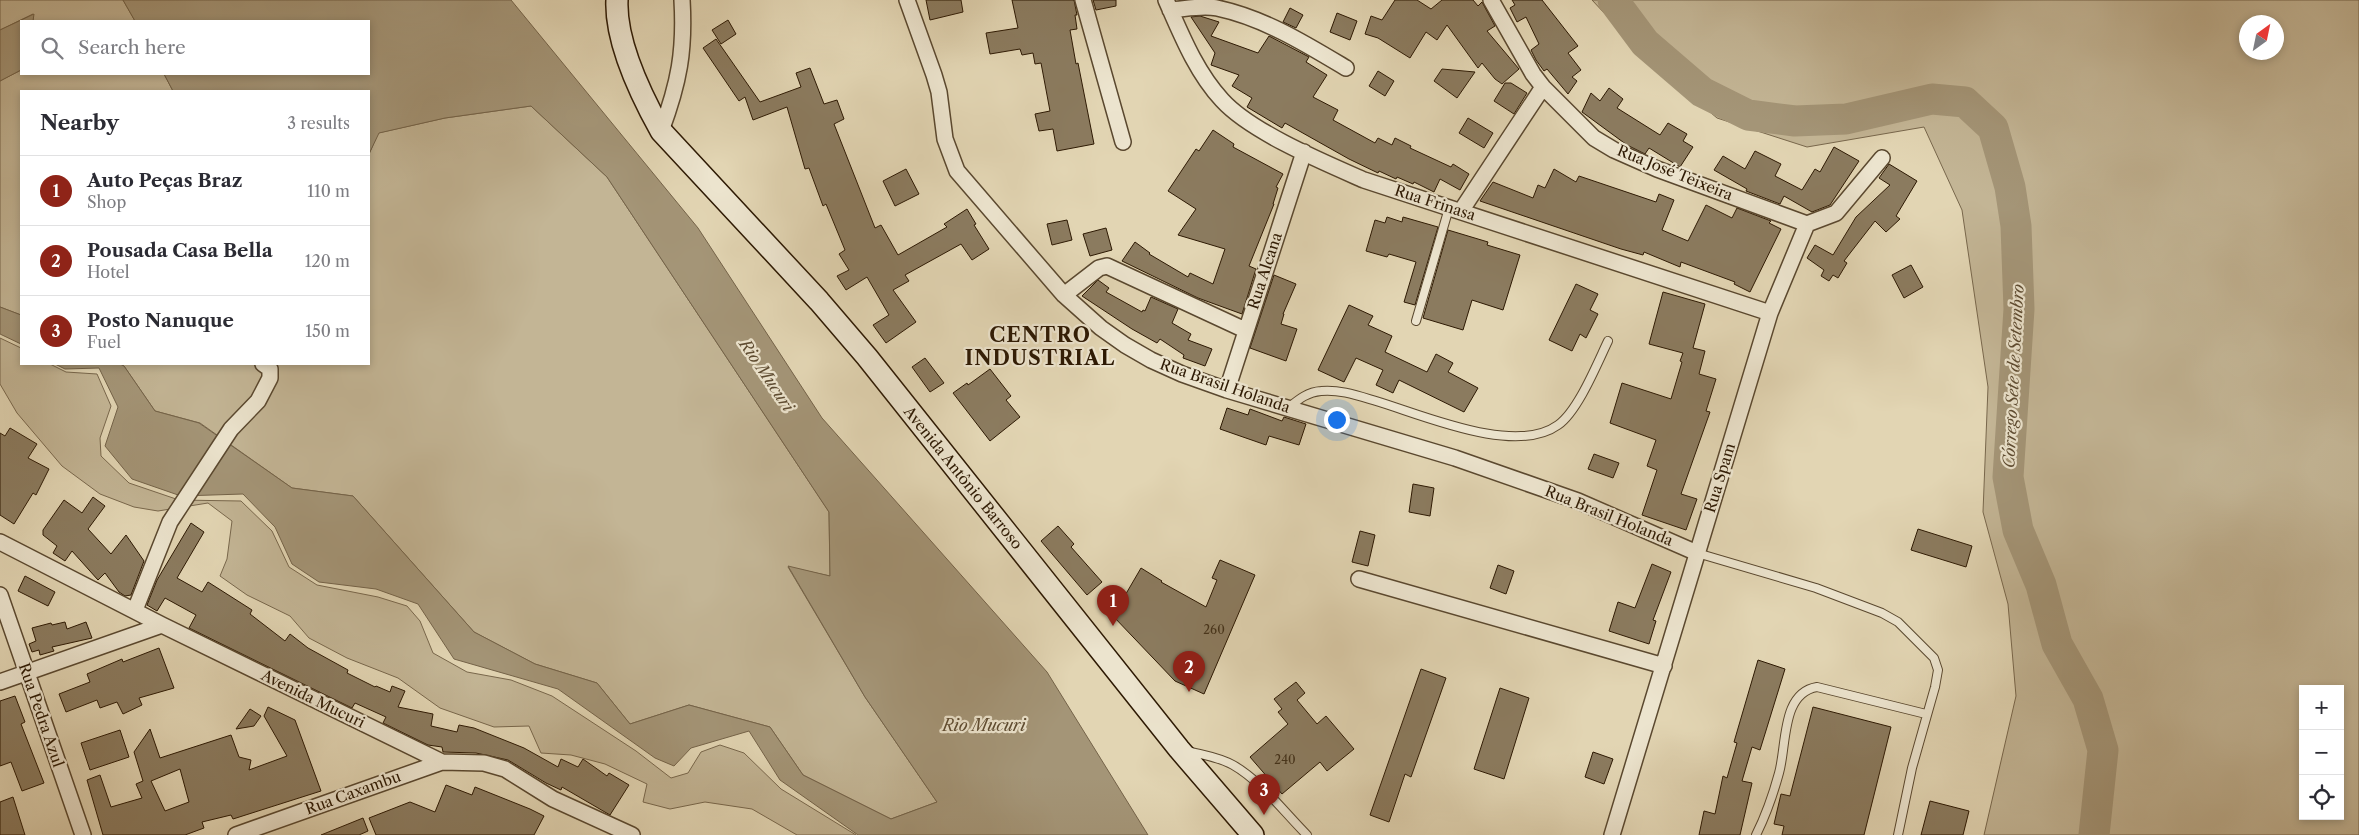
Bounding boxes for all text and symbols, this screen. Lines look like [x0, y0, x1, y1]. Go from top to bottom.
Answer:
north arrow [2239, 15, 2284, 60]
search box [20, 20, 370, 75]
icon: search [38, 34, 66, 62]
text: Search here [78, 36, 186, 59]
text: Nearby [40, 110, 119, 135]
text: 3 results [287, 113, 350, 133]
street label: Rua José Teixeira [1615, 141, 1736, 204]
text: Auto Peças Braz [87, 169, 242, 192]
street label: Rua Frinasa [1392, 180, 1478, 225]
text: 1 [52, 181, 60, 201]
text: 110 m [307, 181, 350, 201]
text: Shop [87, 192, 126, 212]
street label: Rua Alcana [1243, 230, 1286, 312]
text: Pousada Casa Bella [87, 239, 273, 262]
text: 2 [51, 251, 61, 271]
text: 120 m [305, 251, 350, 271]
text: Hotel [87, 262, 130, 282]
water label: Córrego Sete de Setembro [1998, 283, 2028, 468]
text: Posto Nanuque [87, 309, 234, 332]
text: 3 [51, 321, 61, 341]
text: 150 m [305, 321, 350, 341]
district label: CENTRO INDUSTRIAL [965, 323, 1115, 370]
text: Fuel [87, 332, 121, 352]
water label: Rio Mucuri [734, 333, 799, 416]
street label: Rua Brasil Holanda [1158, 354, 1293, 417]
street label: Avenida Antônio Barroso [899, 402, 1027, 553]
your location [1324, 407, 1350, 433]
street label: Rua Spam [1700, 441, 1739, 515]
street label: Rua Brasil Holanda [1542, 481, 1676, 550]
pin: 1 [1097, 585, 1129, 626]
house number: 260 [1203, 622, 1225, 637]
pin: 2 [1173, 651, 1205, 692]
street label: Rua Pedra Azul [15, 660, 68, 770]
street label: Avenida Mucuri [257, 665, 369, 732]
map controls [2299, 685, 2344, 820]
button: + [2299, 685, 2344, 730]
water label: Rio Mucuri [940, 715, 1027, 735]
button: − [2299, 730, 2344, 775]
house number: 240 [1274, 752, 1296, 767]
street label: Rua Caxambu [302, 766, 403, 819]
pin: 3 [1248, 774, 1280, 815]
button: locate [2299, 775, 2344, 820]

